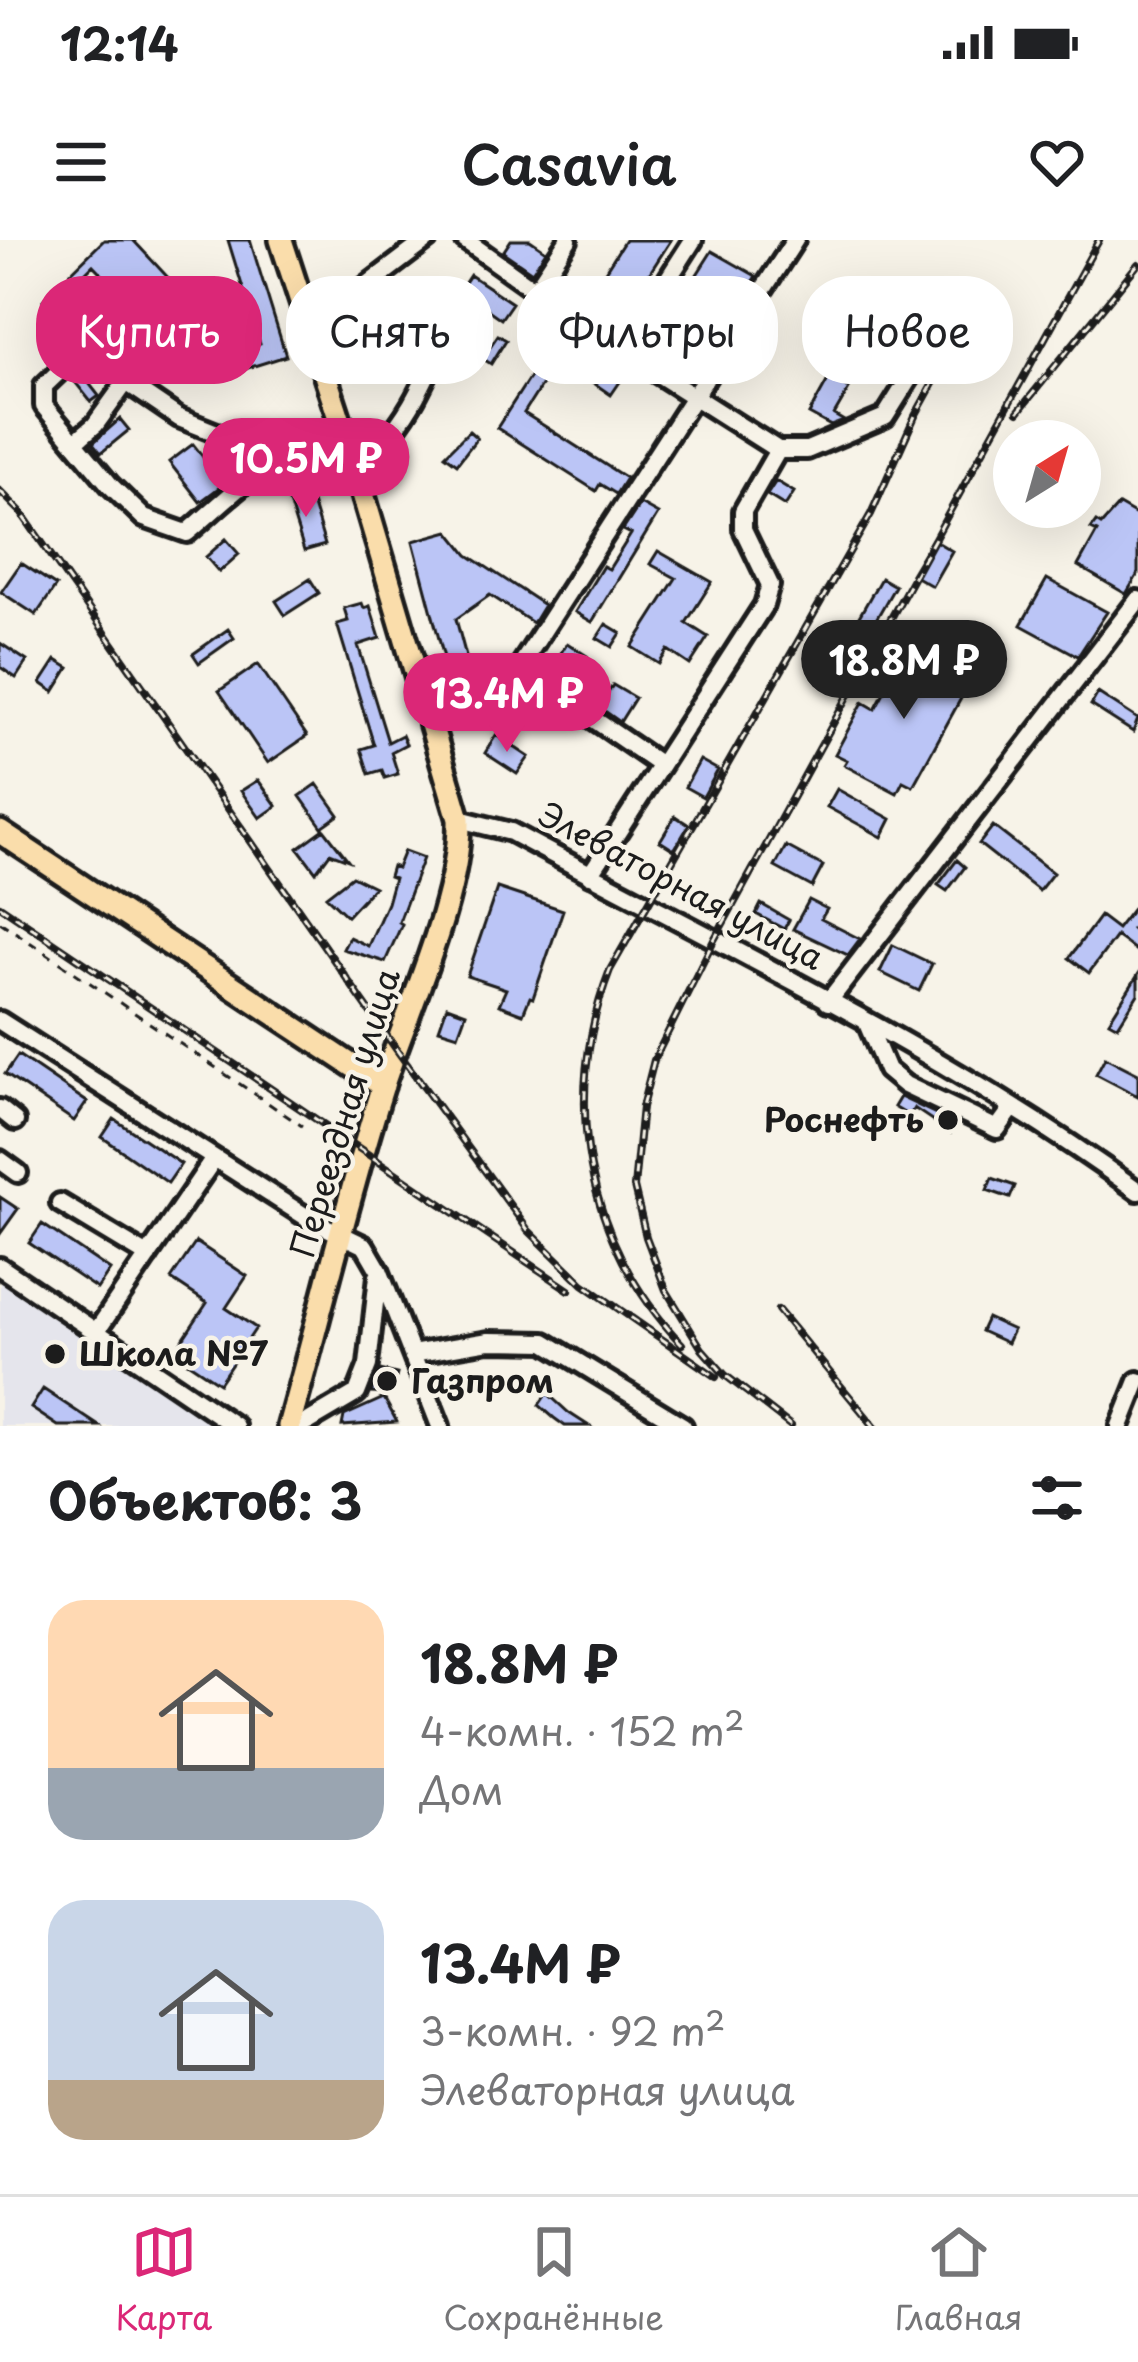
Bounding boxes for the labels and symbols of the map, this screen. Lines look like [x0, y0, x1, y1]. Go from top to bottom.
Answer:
pin: 10.5M ₽ [195, 418, 417, 520]
north arrow [993, 420, 1101, 528]
pin: 18.8M ₽ [793, 620, 1015, 722]
pin: 13.4M ₽ [396, 653, 618, 755]
street label: Элеваторная улица [530, 788, 834, 981]
street label: Переездная улица [275, 962, 411, 1263]
place label: Роснефть [764, 1093, 924, 1143]
marker: Роснефть [935, 1107, 961, 1133]
place label: Школа №7 [79, 1327, 268, 1377]
marker: Школа №7 [42, 1341, 68, 1367]
place label: Газпром [411, 1354, 554, 1404]
marker: Газпром [374, 1368, 400, 1394]

